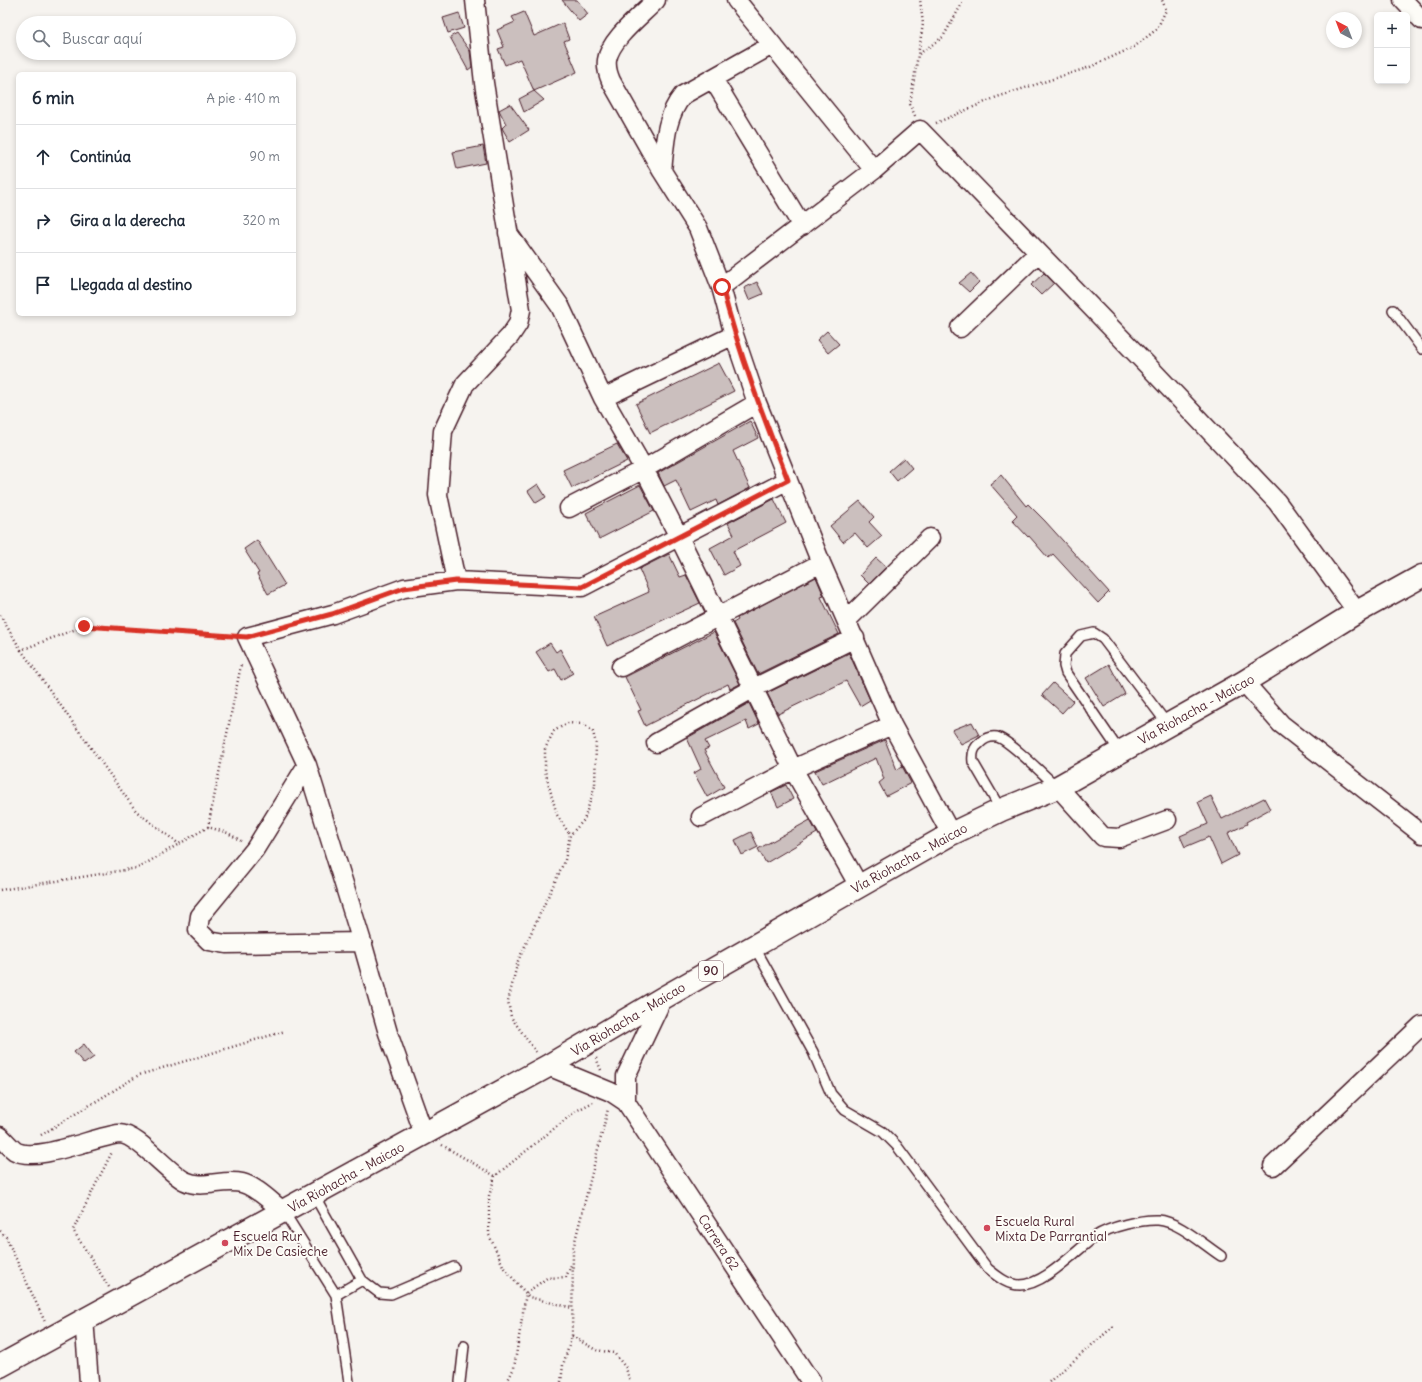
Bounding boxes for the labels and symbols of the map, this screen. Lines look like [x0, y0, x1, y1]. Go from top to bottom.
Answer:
north arrow [1326, 12, 1362, 48]
route start [713, 278, 731, 296]
route end [75, 617, 93, 635]
street label: Vía Riohacha - Maicao [1135, 670, 1257, 748]
street label: Vía Riohacha - Maicao [848, 819, 970, 897]
road number: 90 [699, 961, 723, 981]
street label: Vía Riohacha - Maicao [568, 979, 688, 1060]
street label: Vía Riohacha - Maicao [285, 1138, 407, 1216]
street label: Carrera 62 [694, 1211, 743, 1273]
place label: Escuela Rural Mixta De Parrantial [995, 1213, 1107, 1245]
marker: Escuela Rural Mixta De Parrantial [982, 1223, 992, 1233]
place label: Escuela Rur Mix De Casieche [233, 1228, 328, 1260]
marker: Escuela Rur Mix De Casieche [220, 1238, 230, 1248]

